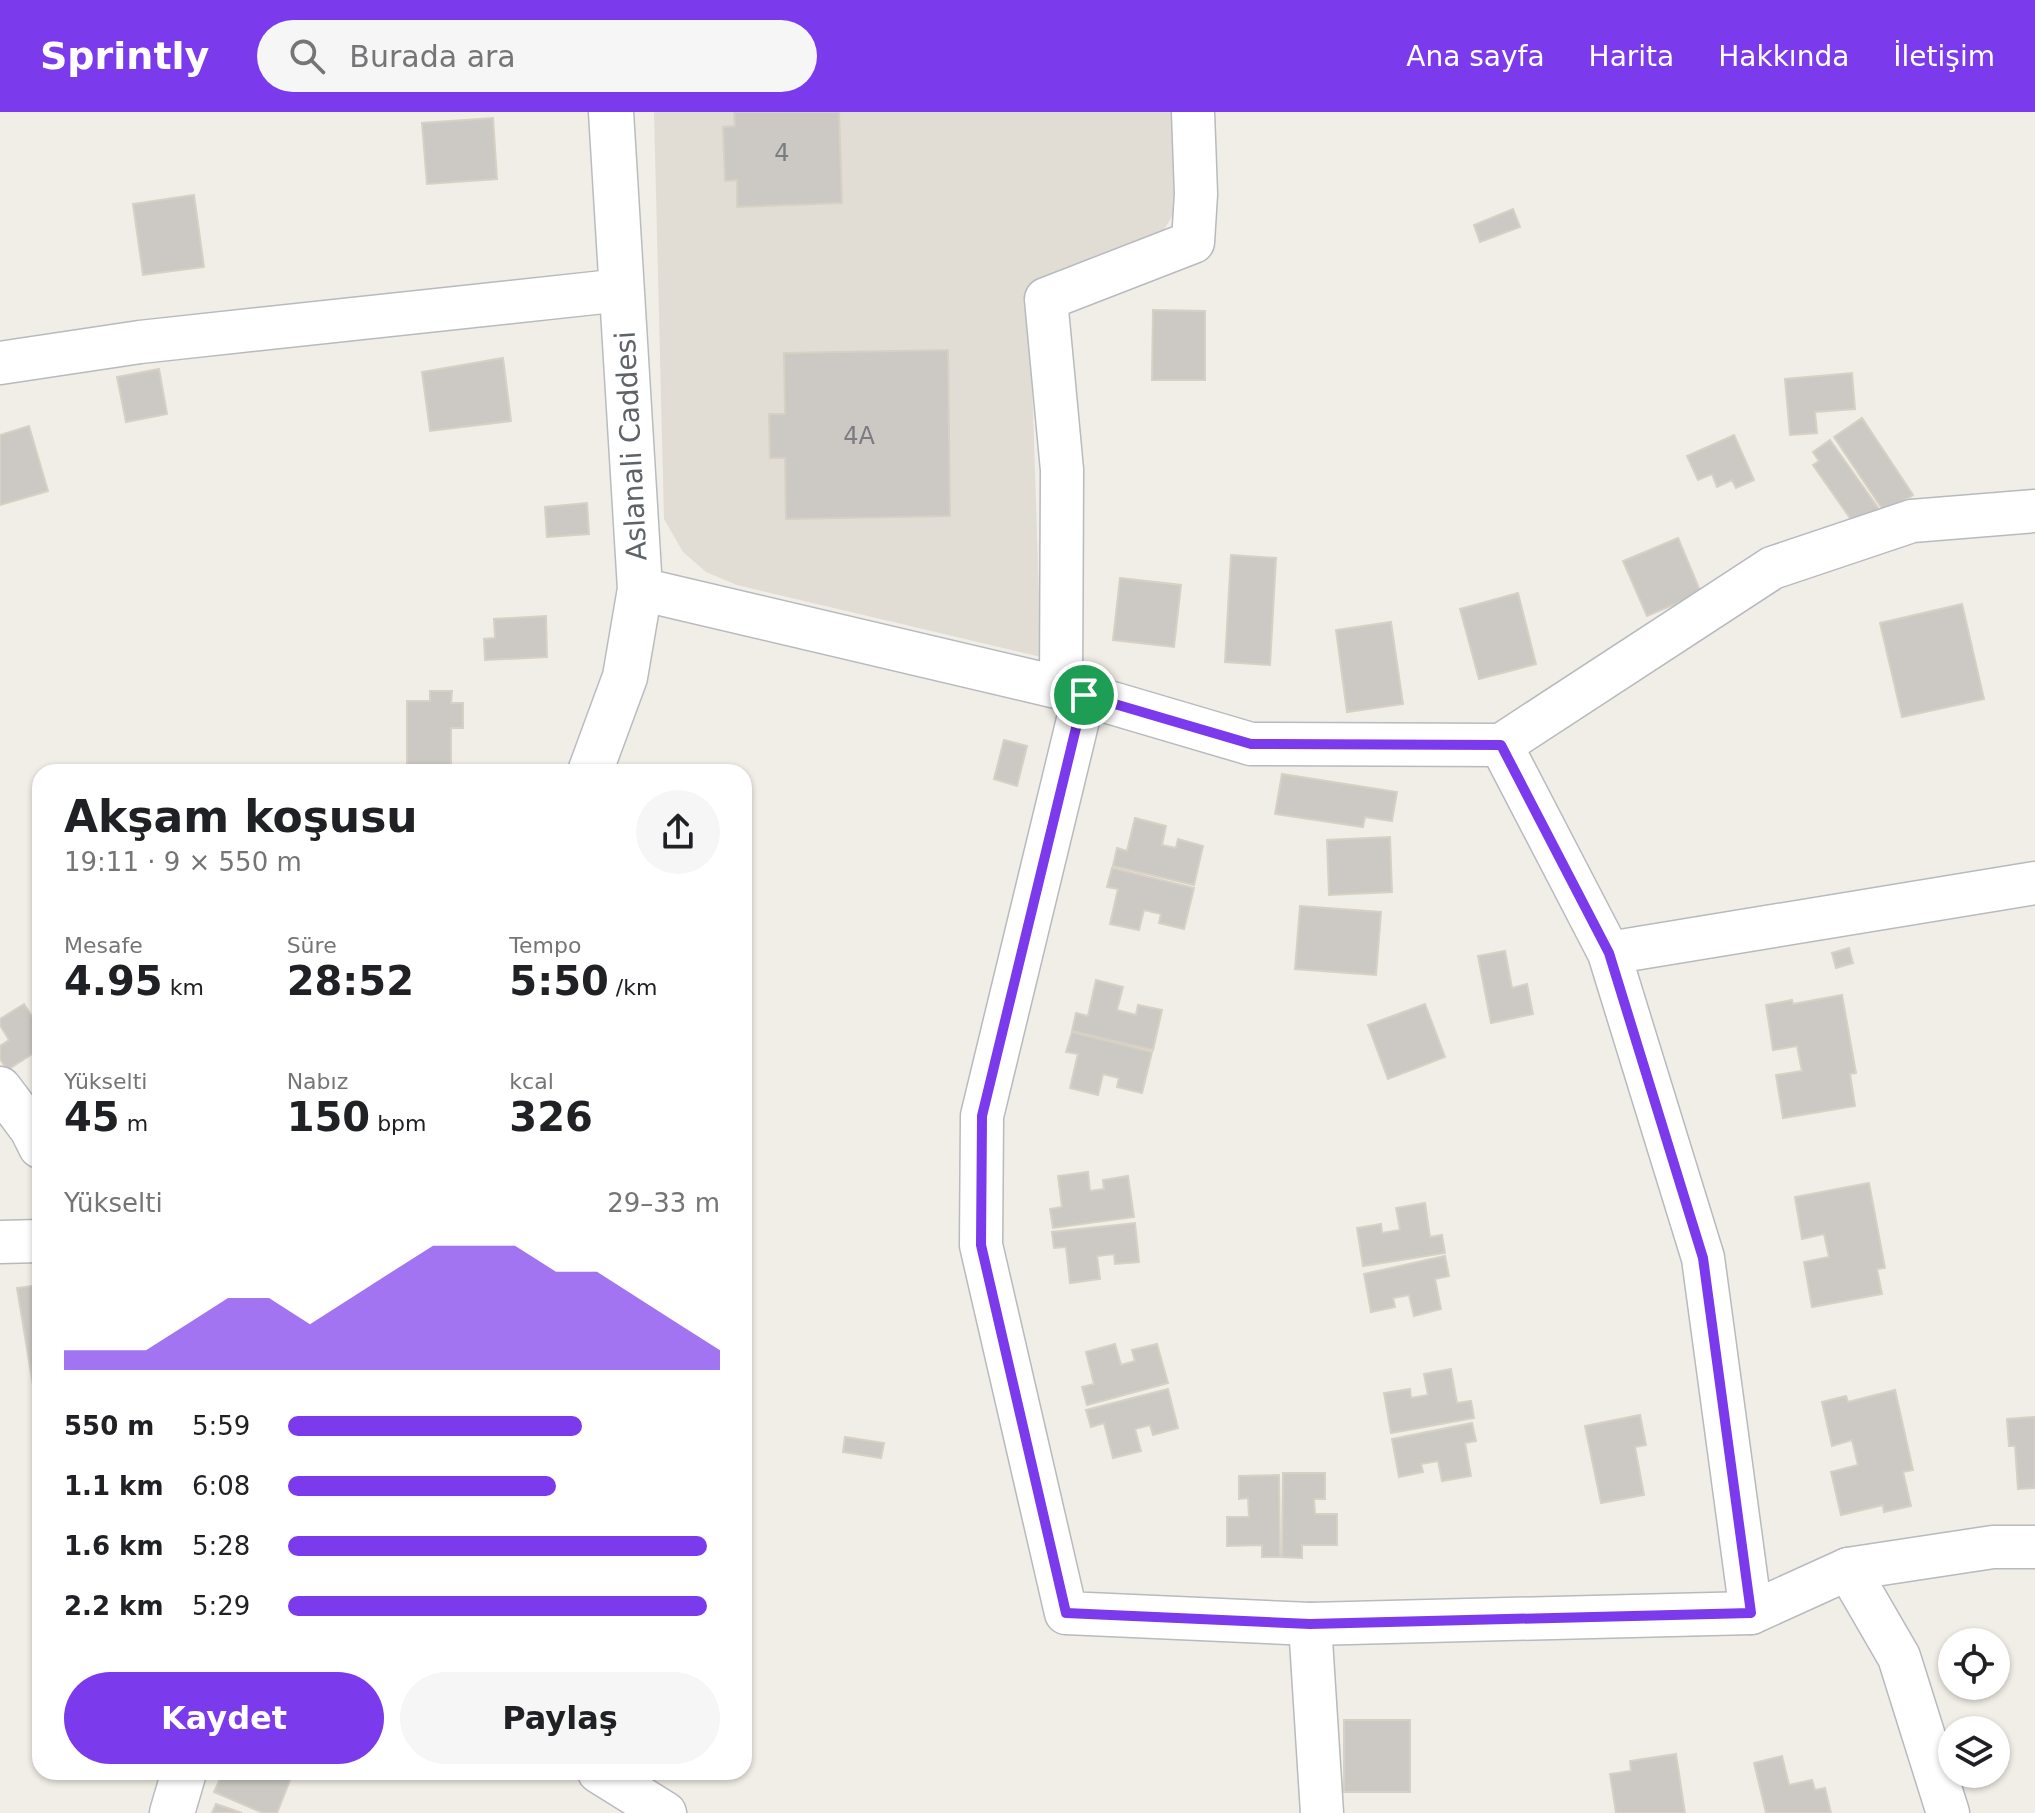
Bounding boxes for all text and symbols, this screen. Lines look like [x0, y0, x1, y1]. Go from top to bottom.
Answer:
search box [257, 20, 817, 92]
text: Sprintly [40, 34, 209, 78]
icon: search [285, 34, 329, 78]
text: Burada ara [349, 39, 516, 74]
text: Ana sayfa [1406, 40, 1545, 73]
text: Harita [1589, 40, 1674, 73]
text: Hakkında [1718, 40, 1849, 73]
text: İletişim [1893, 40, 1995, 73]
house number: 4 [774, 139, 790, 167]
street label: Aslanali Caddesi [609, 330, 653, 562]
house number: 4A [843, 422, 875, 450]
pin [1050, 661, 1118, 729]
icon: arrive [1062, 673, 1106, 717]
button: share [636, 790, 720, 874]
text: Akşam koşusu [64, 791, 418, 842]
text: 19:11 · 9 × 550 m [64, 847, 302, 877]
text: Mesafe [64, 933, 143, 958]
text: Süre [287, 933, 337, 958]
text: Tempo [509, 933, 581, 958]
text: 4.95 [64, 958, 163, 1004]
text: 28:52 [287, 958, 414, 1004]
text: 5:50 [509, 958, 609, 1004]
text: km [163, 975, 204, 1000]
text: /km [609, 975, 657, 1000]
text: Yükselti [64, 1069, 147, 1094]
text: Nabız [287, 1069, 348, 1094]
text: kcal [509, 1069, 554, 1094]
text: 45 [64, 1094, 120, 1140]
text: 150 [287, 1094, 370, 1140]
text: 326 [509, 1094, 593, 1140]
text: m [120, 1111, 148, 1136]
text: bpm [370, 1111, 427, 1136]
text: Yükselti [64, 1188, 163, 1218]
text: 29–33 m [607, 1188, 720, 1218]
text: 550 m [64, 1411, 154, 1441]
text: 5:59 [192, 1411, 250, 1441]
text: 1.1 km [64, 1471, 164, 1501]
text: 6:08 [192, 1471, 250, 1501]
text: 1.6 km [64, 1531, 164, 1561]
text: 5:28 [192, 1531, 250, 1561]
text: 2.2 km [64, 1591, 164, 1621]
text: 5:29 [192, 1591, 250, 1621]
map controls [1938, 1628, 2010, 1788]
button: locate [1938, 1628, 2010, 1700]
button: Kaydet [64, 1672, 384, 1764]
button: Paylaş [400, 1672, 720, 1764]
button: layers [1938, 1716, 2010, 1788]

